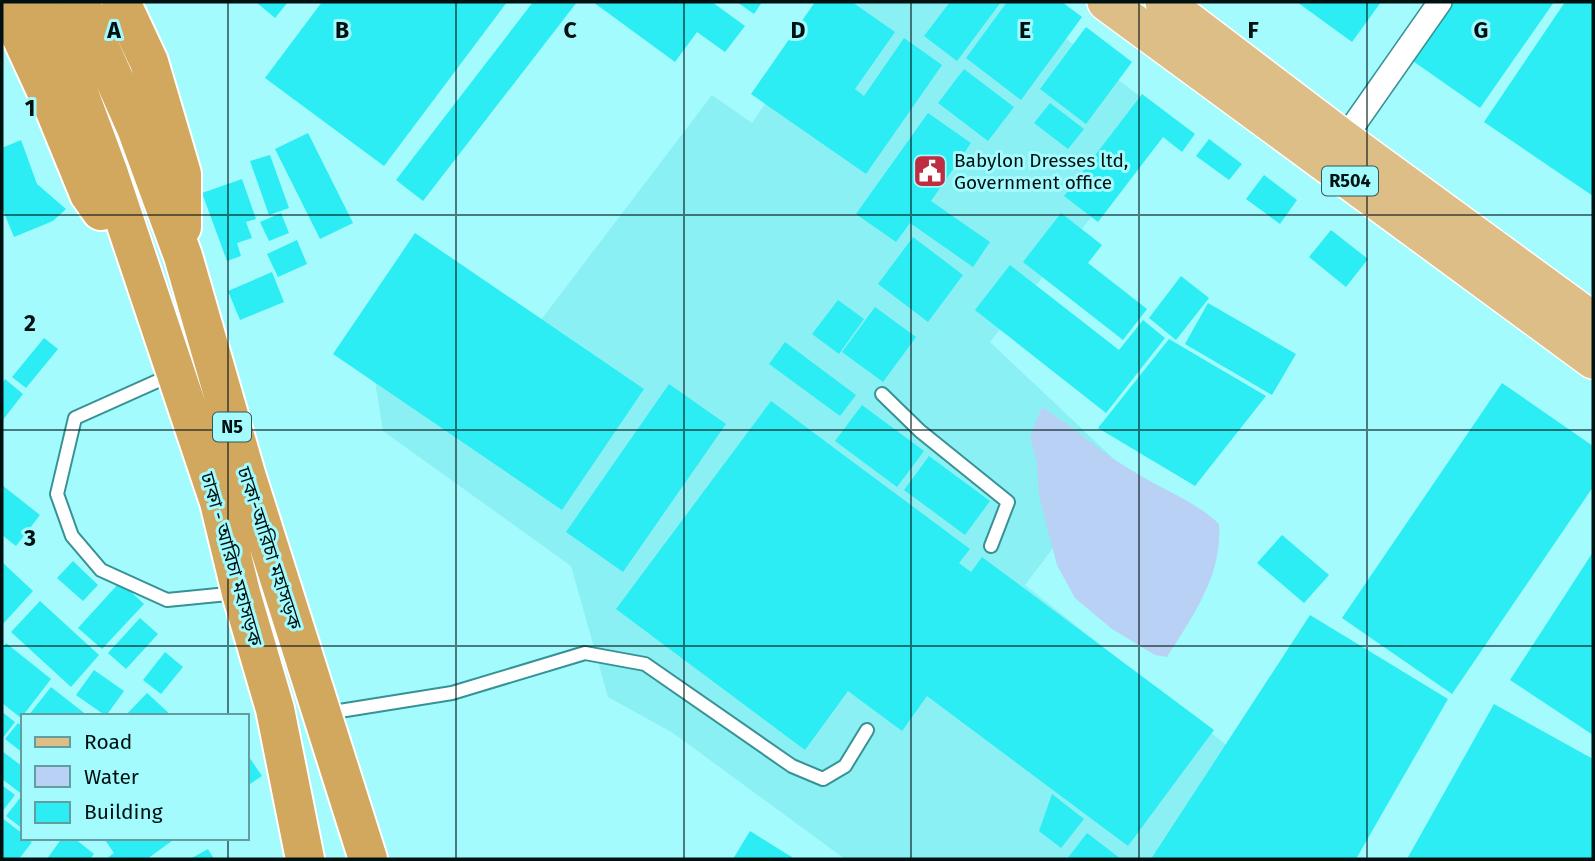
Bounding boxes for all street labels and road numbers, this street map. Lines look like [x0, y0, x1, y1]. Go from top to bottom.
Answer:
road number: R504 [1322, 166, 1378, 196]
road number: N5 [213, 412, 251, 442]
street label: ঢাকা-আরিচা মহাসড়ক [232, 463, 307, 633]
street label: ঢাকা - আরিচা মহাসড়ক [195, 469, 268, 649]

